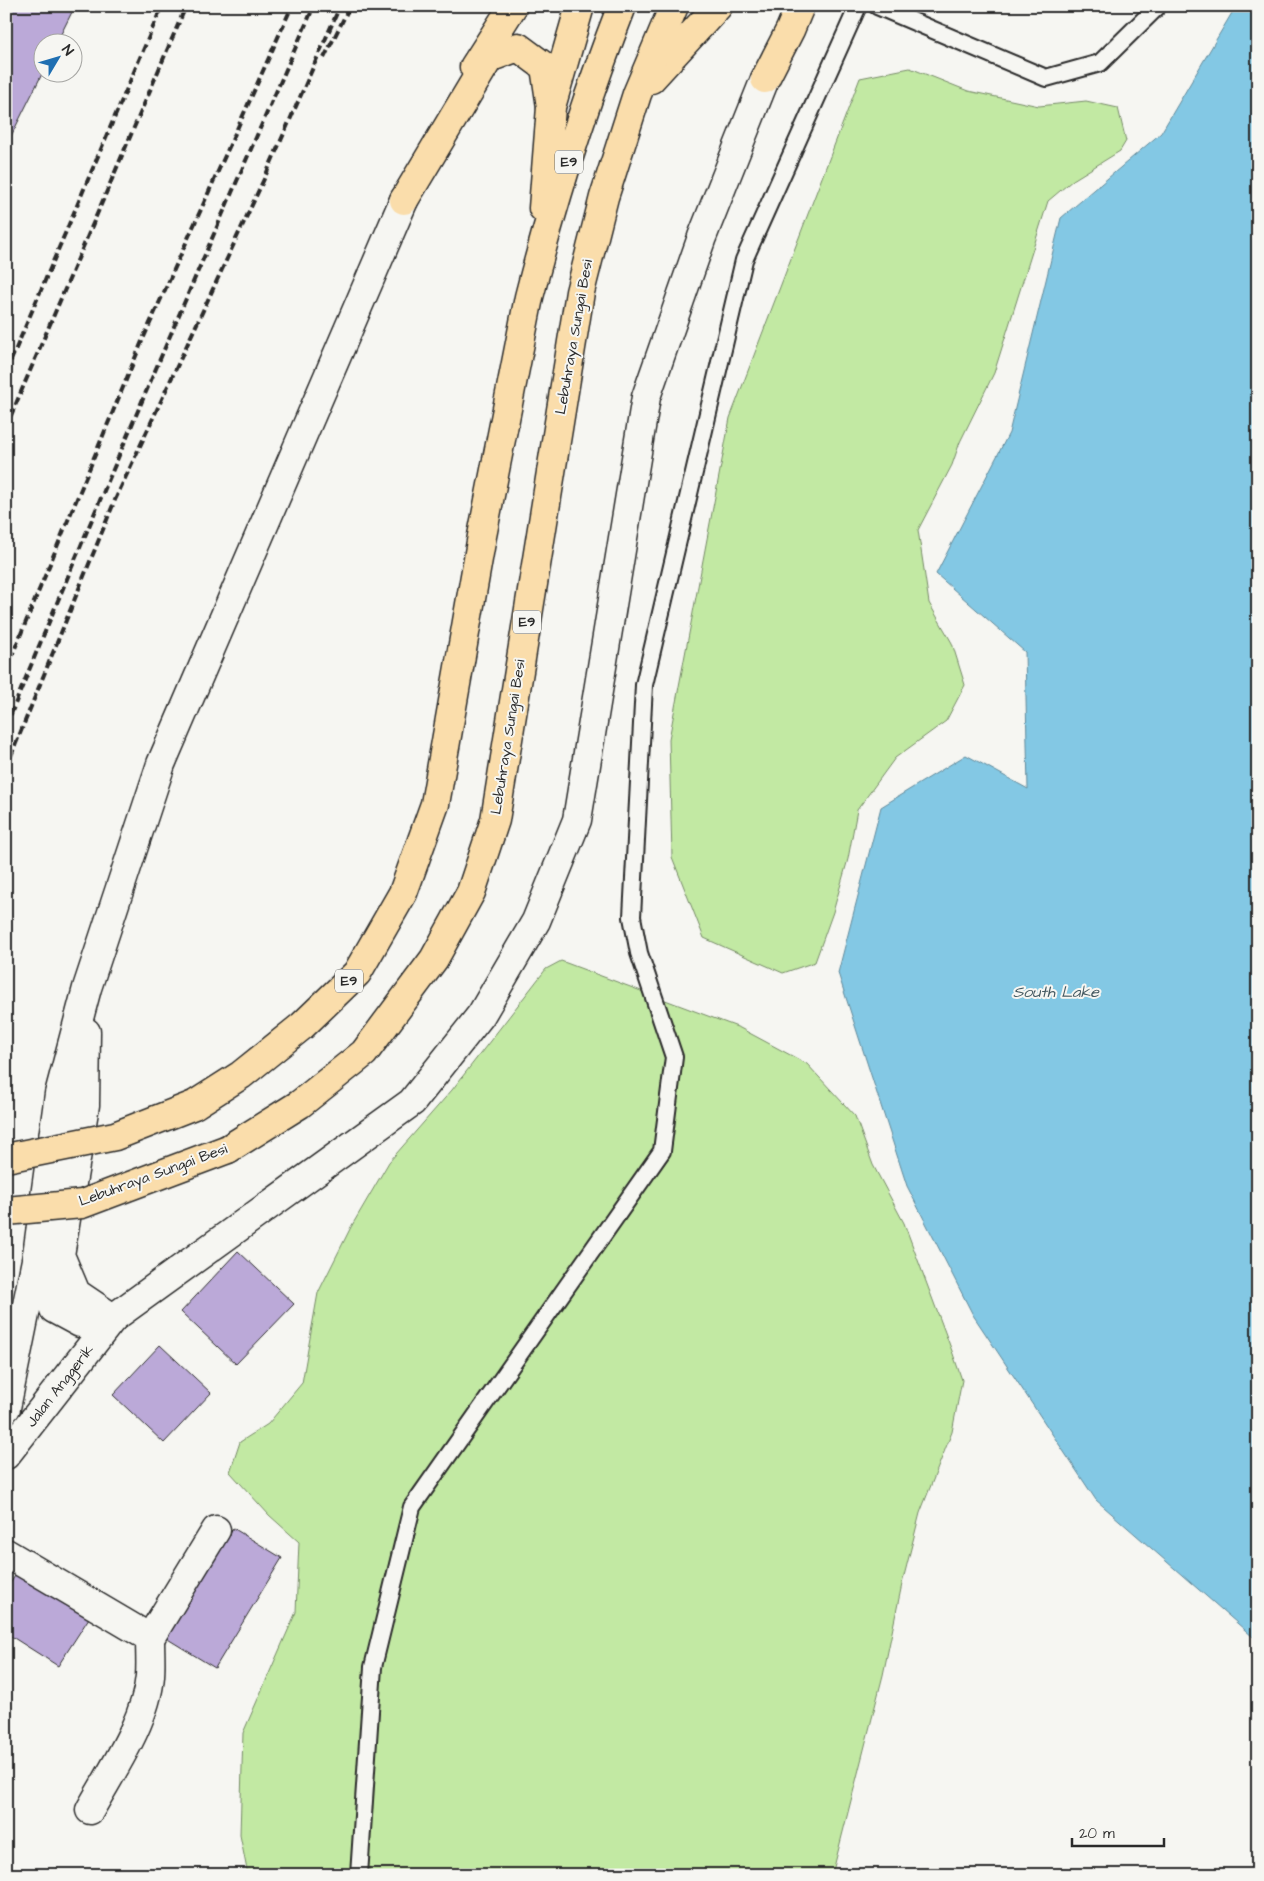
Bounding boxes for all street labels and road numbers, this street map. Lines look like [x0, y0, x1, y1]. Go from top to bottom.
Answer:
road number: E9 [555, 150, 583, 173]
street label: Lebuhraya Sungai Besi [550, 257, 599, 416]
road number: E9 [513, 610, 541, 634]
street label: Lebuhraya Sungai Besi [485, 657, 532, 816]
road number: E9 [335, 969, 363, 992]
street label: Lebuhraya Sungai Besi [76, 1138, 231, 1213]
street label: Jalan Anggerik [21, 1340, 100, 1432]

